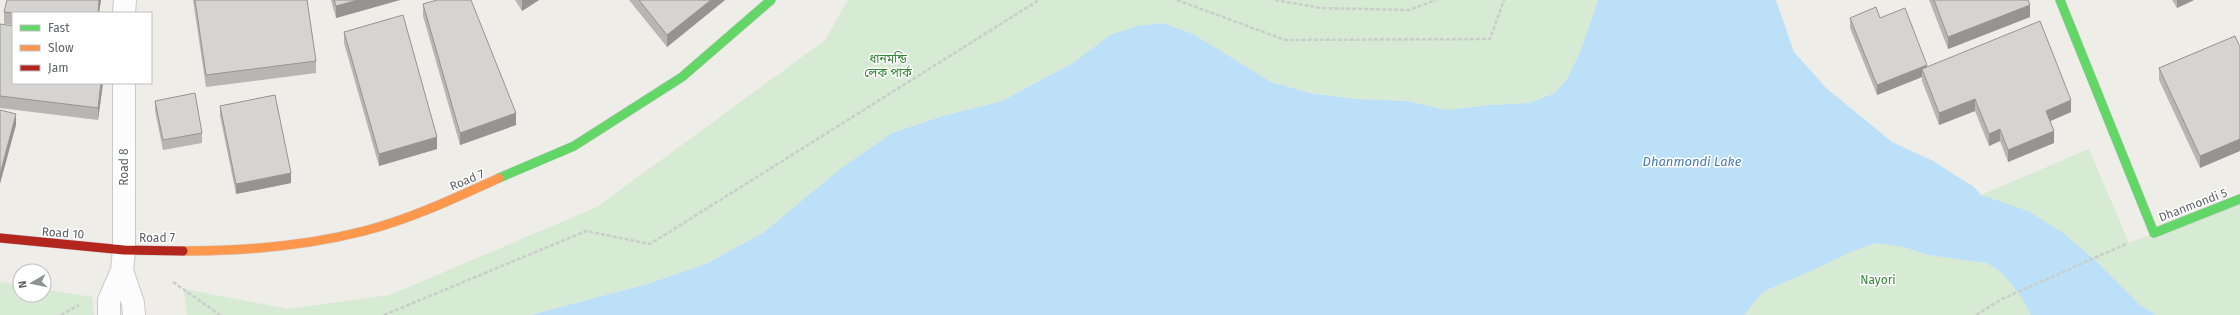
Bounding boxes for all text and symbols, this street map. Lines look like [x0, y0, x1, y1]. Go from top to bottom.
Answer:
legend [12, 12, 152, 84]
text: Fast [48, 21, 70, 35]
text: Slow [48, 41, 74, 55]
park label: ধানমন্ডি লেক পার্ক [864, 51, 912, 80]
text: Jam [48, 61, 68, 75]
street label: Road 8 [117, 148, 131, 186]
water label: Dhanmondi Lake [1643, 154, 1742, 169]
street label: Road 7 [448, 166, 486, 194]
street label: Dhanmondi 5 [2157, 185, 2229, 225]
street label: Road 10 [41, 225, 85, 241]
street label: Road 7 [139, 231, 175, 245]
north arrow [12, 263, 52, 303]
park label: Nayori [1860, 273, 1896, 287]
text: N [16, 280, 30, 289]

